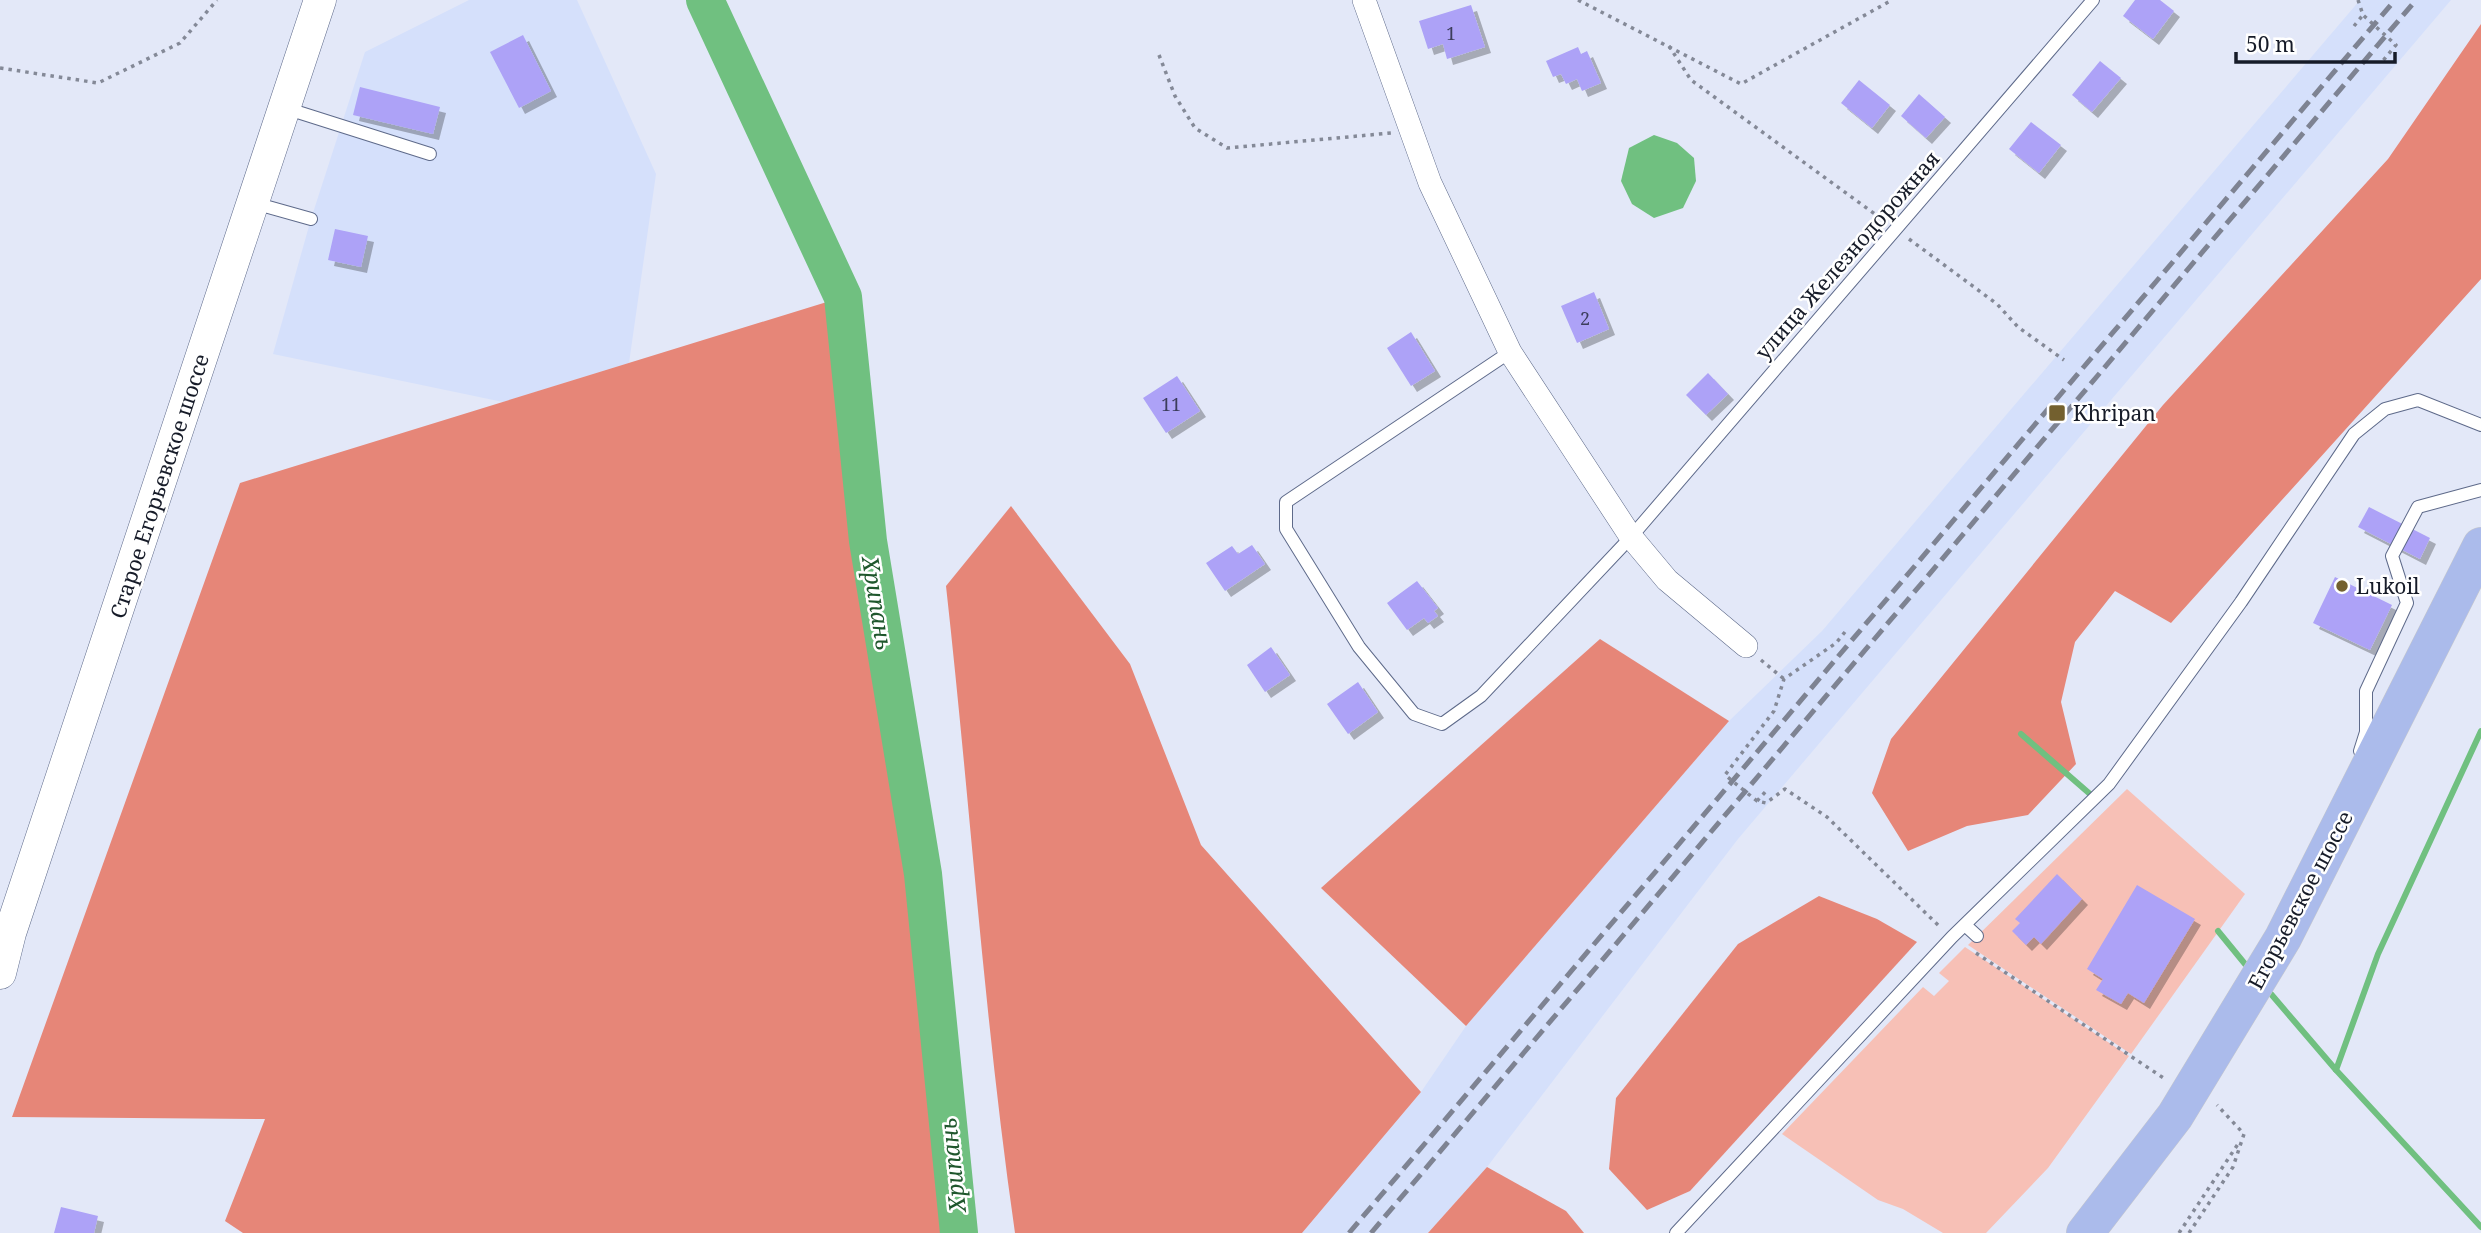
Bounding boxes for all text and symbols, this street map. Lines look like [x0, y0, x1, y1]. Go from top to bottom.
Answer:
house number: 1 [1446, 21, 1456, 45]
scale bar [2236, 21, 2395, 65]
text: 50 m [2246, 30, 2295, 58]
street label: улица Железнодорожная [1749, 145, 1945, 365]
house number: 2 [1580, 306, 1590, 330]
street label: Старое Егорьевское шоссе [103, 350, 215, 622]
house number: 11 [1161, 392, 1181, 416]
place label: Khripan [2073, 399, 2156, 427]
marker: Khripan [2047, 403, 2067, 423]
water label: Хрипань [854, 552, 901, 652]
place label: Lukoil [2356, 572, 2420, 600]
marker: Lukoil [2334, 578, 2350, 594]
street label: Егорьевское шоссе [2241, 806, 2359, 994]
water label: Хрипань [931, 1116, 973, 1216]

